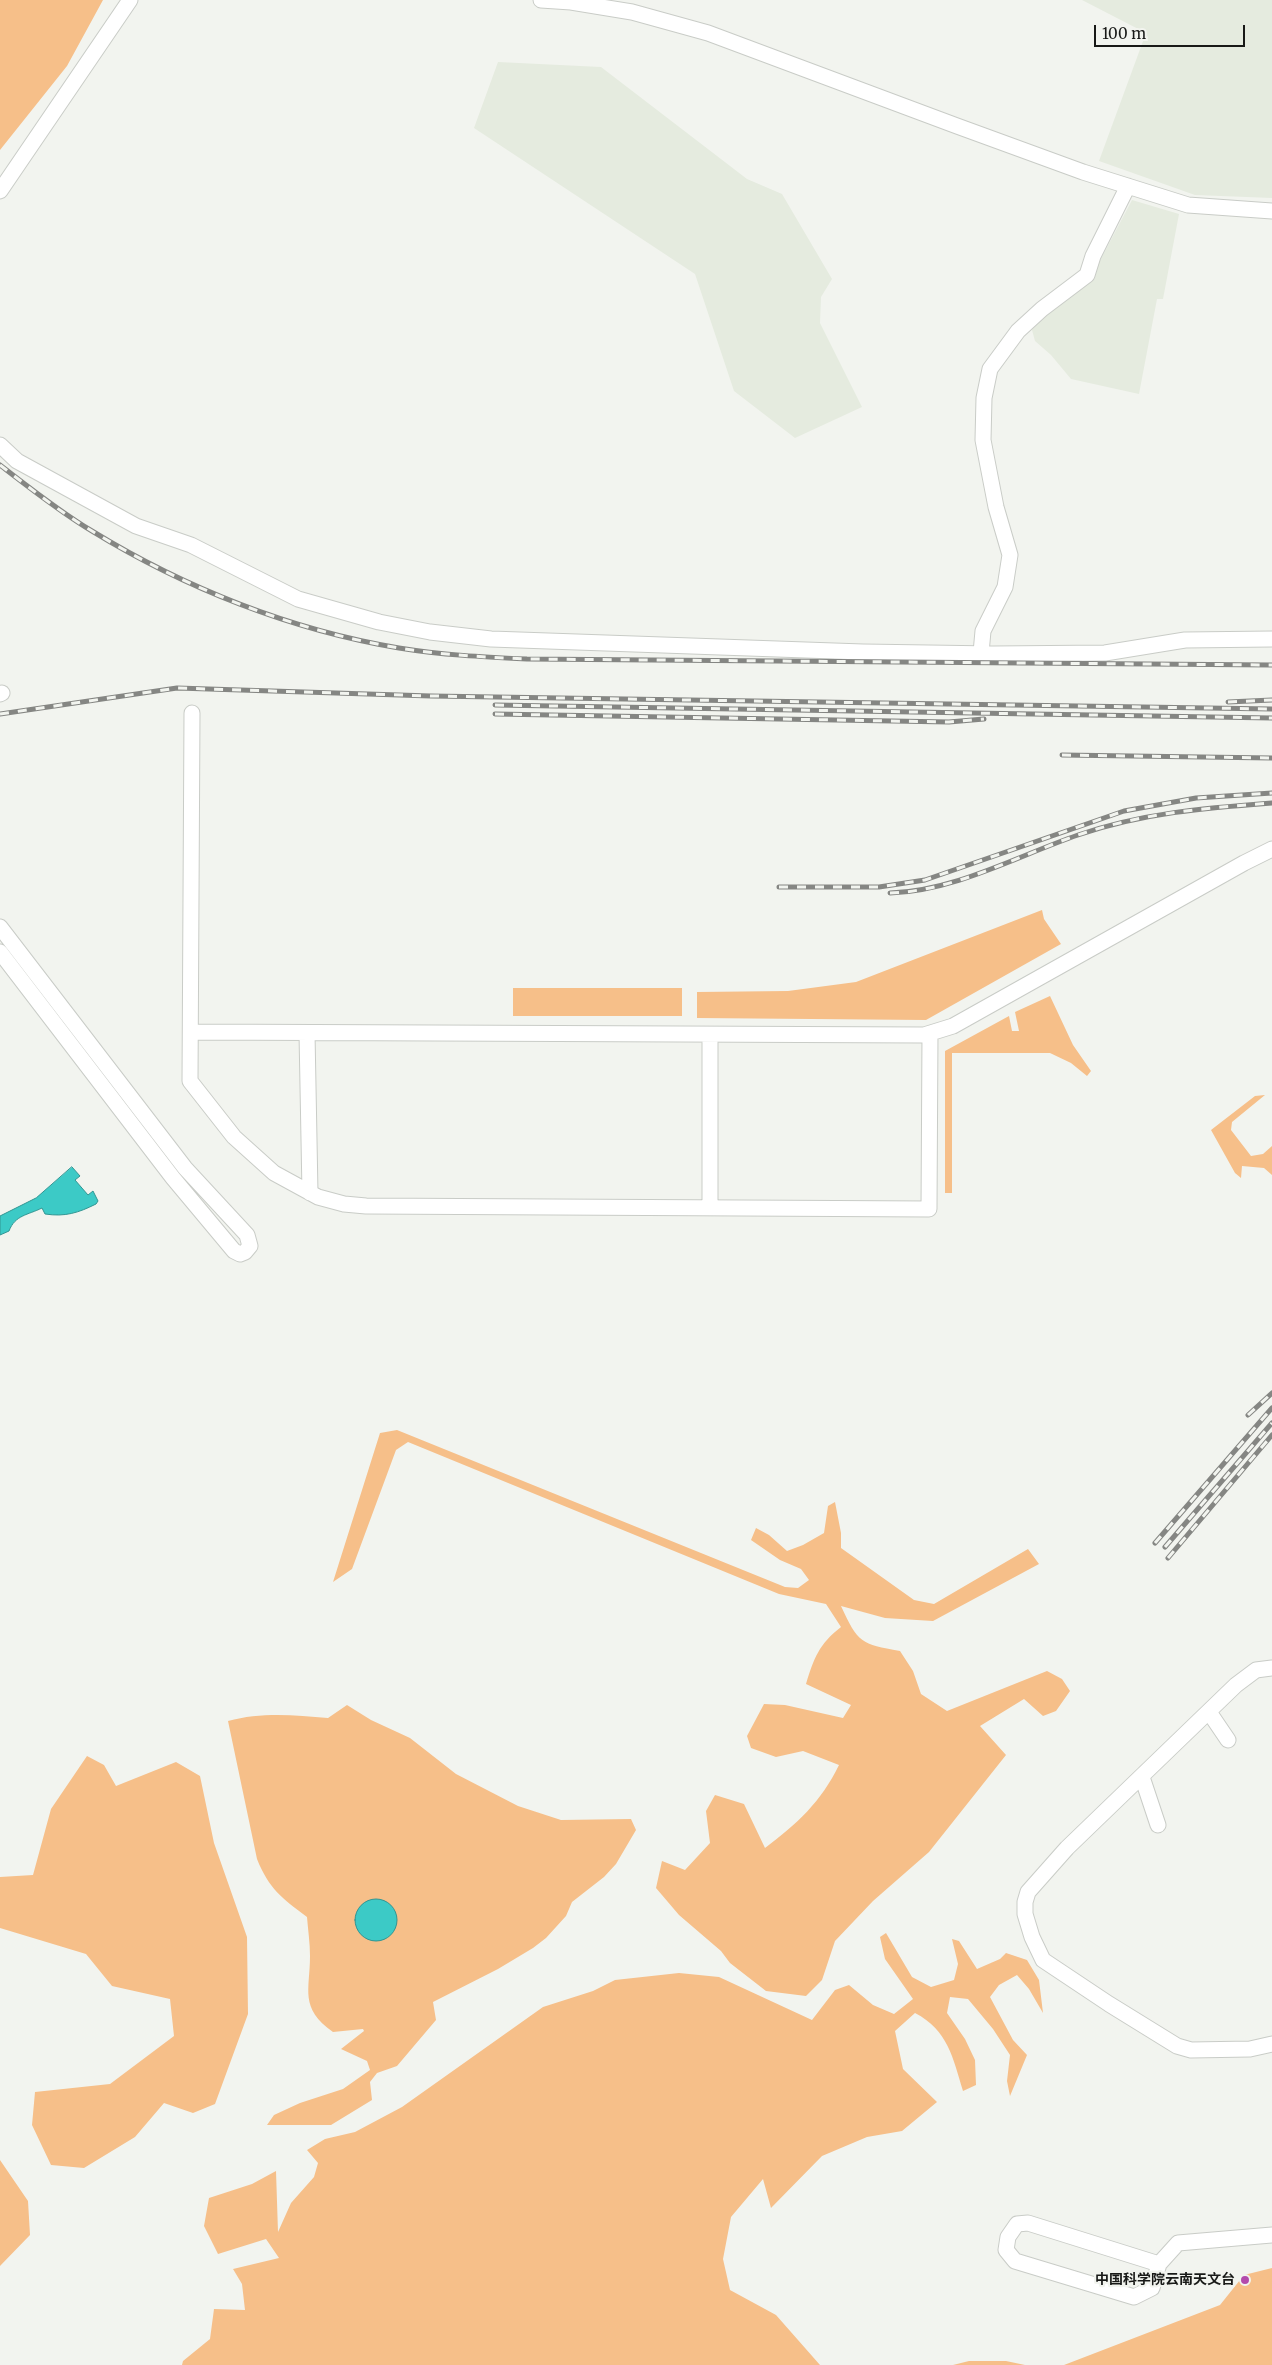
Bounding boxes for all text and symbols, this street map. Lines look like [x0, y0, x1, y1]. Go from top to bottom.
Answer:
scale bar [1097, 15, 1248, 47]
text: 100 m [1102, 24, 1146, 43]
place label: 中国科学院云南天文台 [1095, 2272, 1235, 2288]
marker: 中国科学院云南天文台 [1239, 2274, 1251, 2286]

